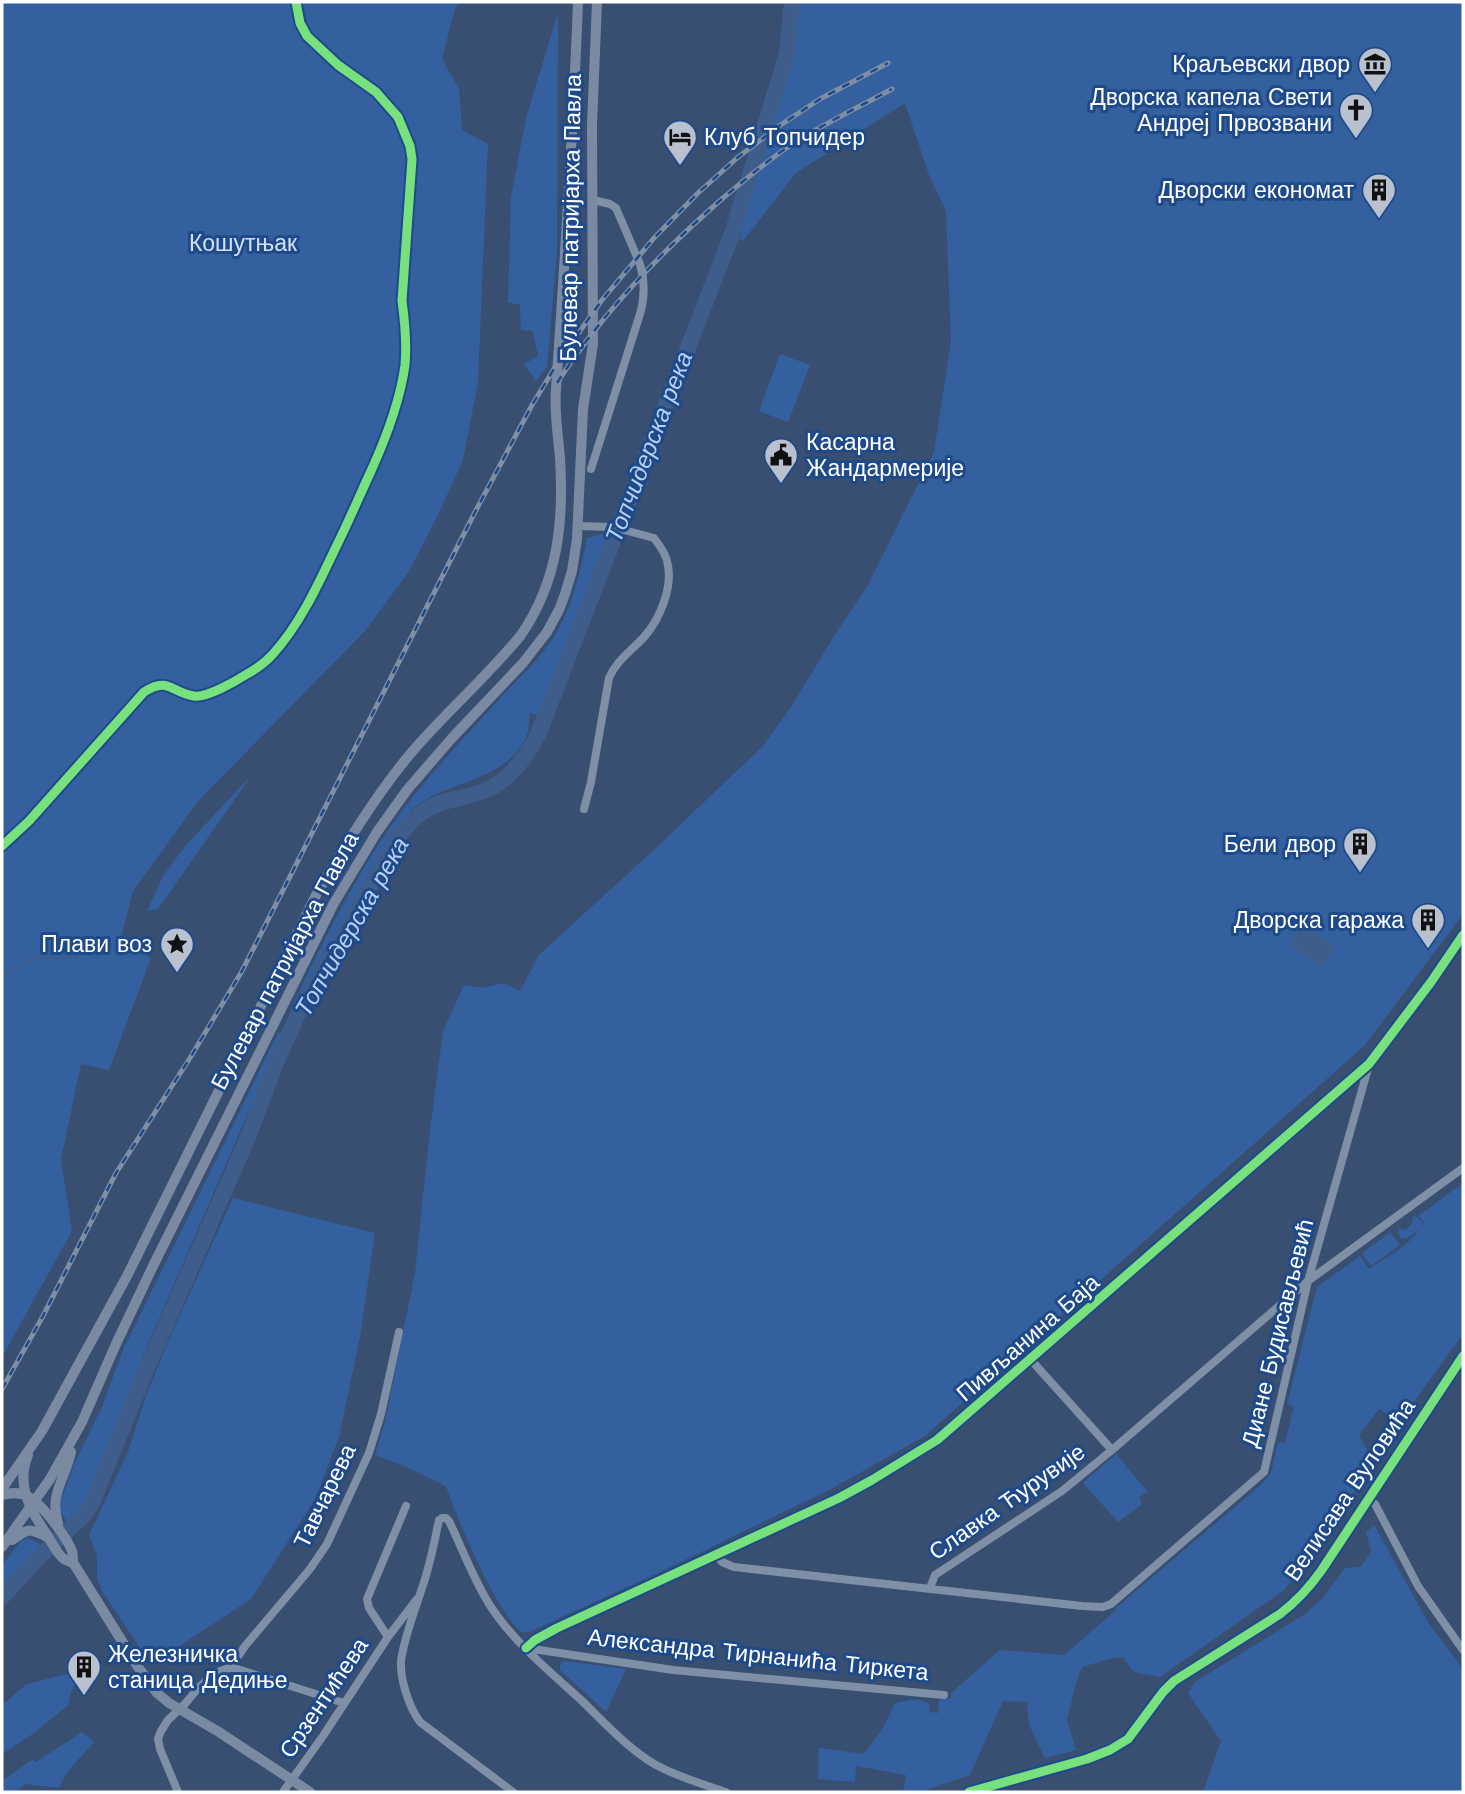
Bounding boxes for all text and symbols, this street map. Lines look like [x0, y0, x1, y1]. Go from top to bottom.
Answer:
museum icon: Краљевски двор [1356, 45, 1394, 94]
place label: Краљевски двор [1172, 51, 1350, 78]
street label: Булевар патријарха Павла [555, 74, 587, 362]
place label: Дворска капела Свети Андреј Првозвани [1090, 84, 1332, 137]
church icon: Дворска капела Свети Андреј Првозвани [1337, 91, 1375, 140]
hotel icon: Клуб Топчидер [661, 118, 699, 167]
place label: Клуб Топчидер [704, 124, 865, 151]
building icon: Дворски економат [1360, 171, 1398, 220]
place label: Дворски економат [1159, 177, 1354, 204]
park label: Кошутњак [189, 230, 298, 257]
water label: Топчидерска река [600, 348, 698, 546]
place label: Касарна Жандармерије [806, 429, 964, 482]
public building icon: Касарна Жандармерије [762, 436, 800, 485]
building icon: Бели двор [1341, 825, 1379, 874]
street label: Булевар патријарха Павла [206, 828, 365, 1094]
place label: Бели двор [1224, 831, 1336, 858]
water label: Топчидерска река [289, 832, 415, 1022]
building icon: Дворска гаража [1409, 901, 1447, 950]
place label: Дворска гаража [1234, 907, 1404, 934]
place icon: Плави воз [158, 925, 196, 974]
place label: Плави воз [41, 931, 152, 958]
street label: Диане Будисављевић [1237, 1216, 1319, 1450]
street label: Пивљанина Баја [951, 1269, 1105, 1407]
street label: Велисава Вуловића [1279, 1394, 1421, 1586]
street label: Славка Ћурувије [924, 1438, 1090, 1566]
street label: Тавчарева [288, 1440, 362, 1552]
street label: Александра Тирнанића Тиркета [586, 1624, 930, 1686]
street label: Срзентићева [274, 1633, 374, 1763]
place label: Железничка станица Дедиње [108, 1641, 288, 1694]
building icon: Железничка станица Дедиње [65, 1648, 103, 1697]

